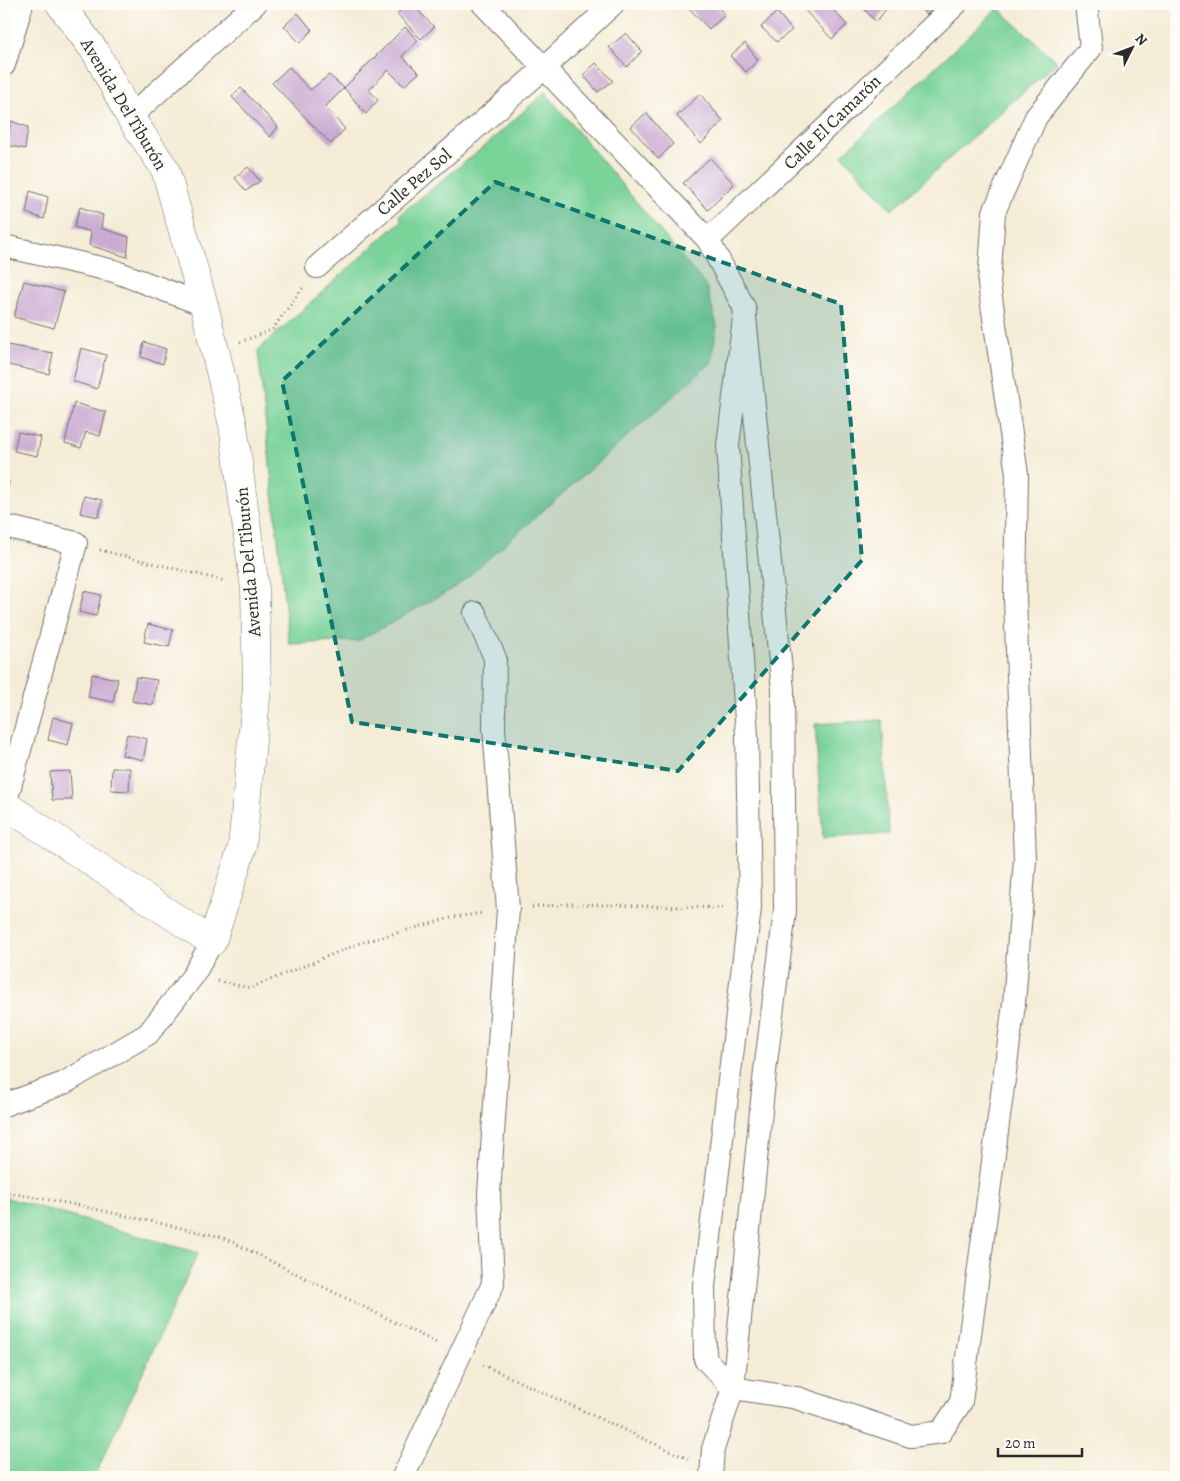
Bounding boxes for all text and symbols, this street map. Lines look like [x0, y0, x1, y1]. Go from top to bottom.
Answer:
north arrow [1108, 22, 1158, 72]
text: N [1131, 29, 1152, 50]
street label: Avenida Del Tiburón [75, 33, 173, 175]
street label: Calle El Camarón [778, 69, 886, 175]
street label: Calle Pez Sol [372, 142, 457, 221]
street label: Avenida Del Tiburón [229, 486, 267, 639]
scale bar [998, 1426, 1081, 1458]
text: 20 m [1005, 1433, 1036, 1453]

